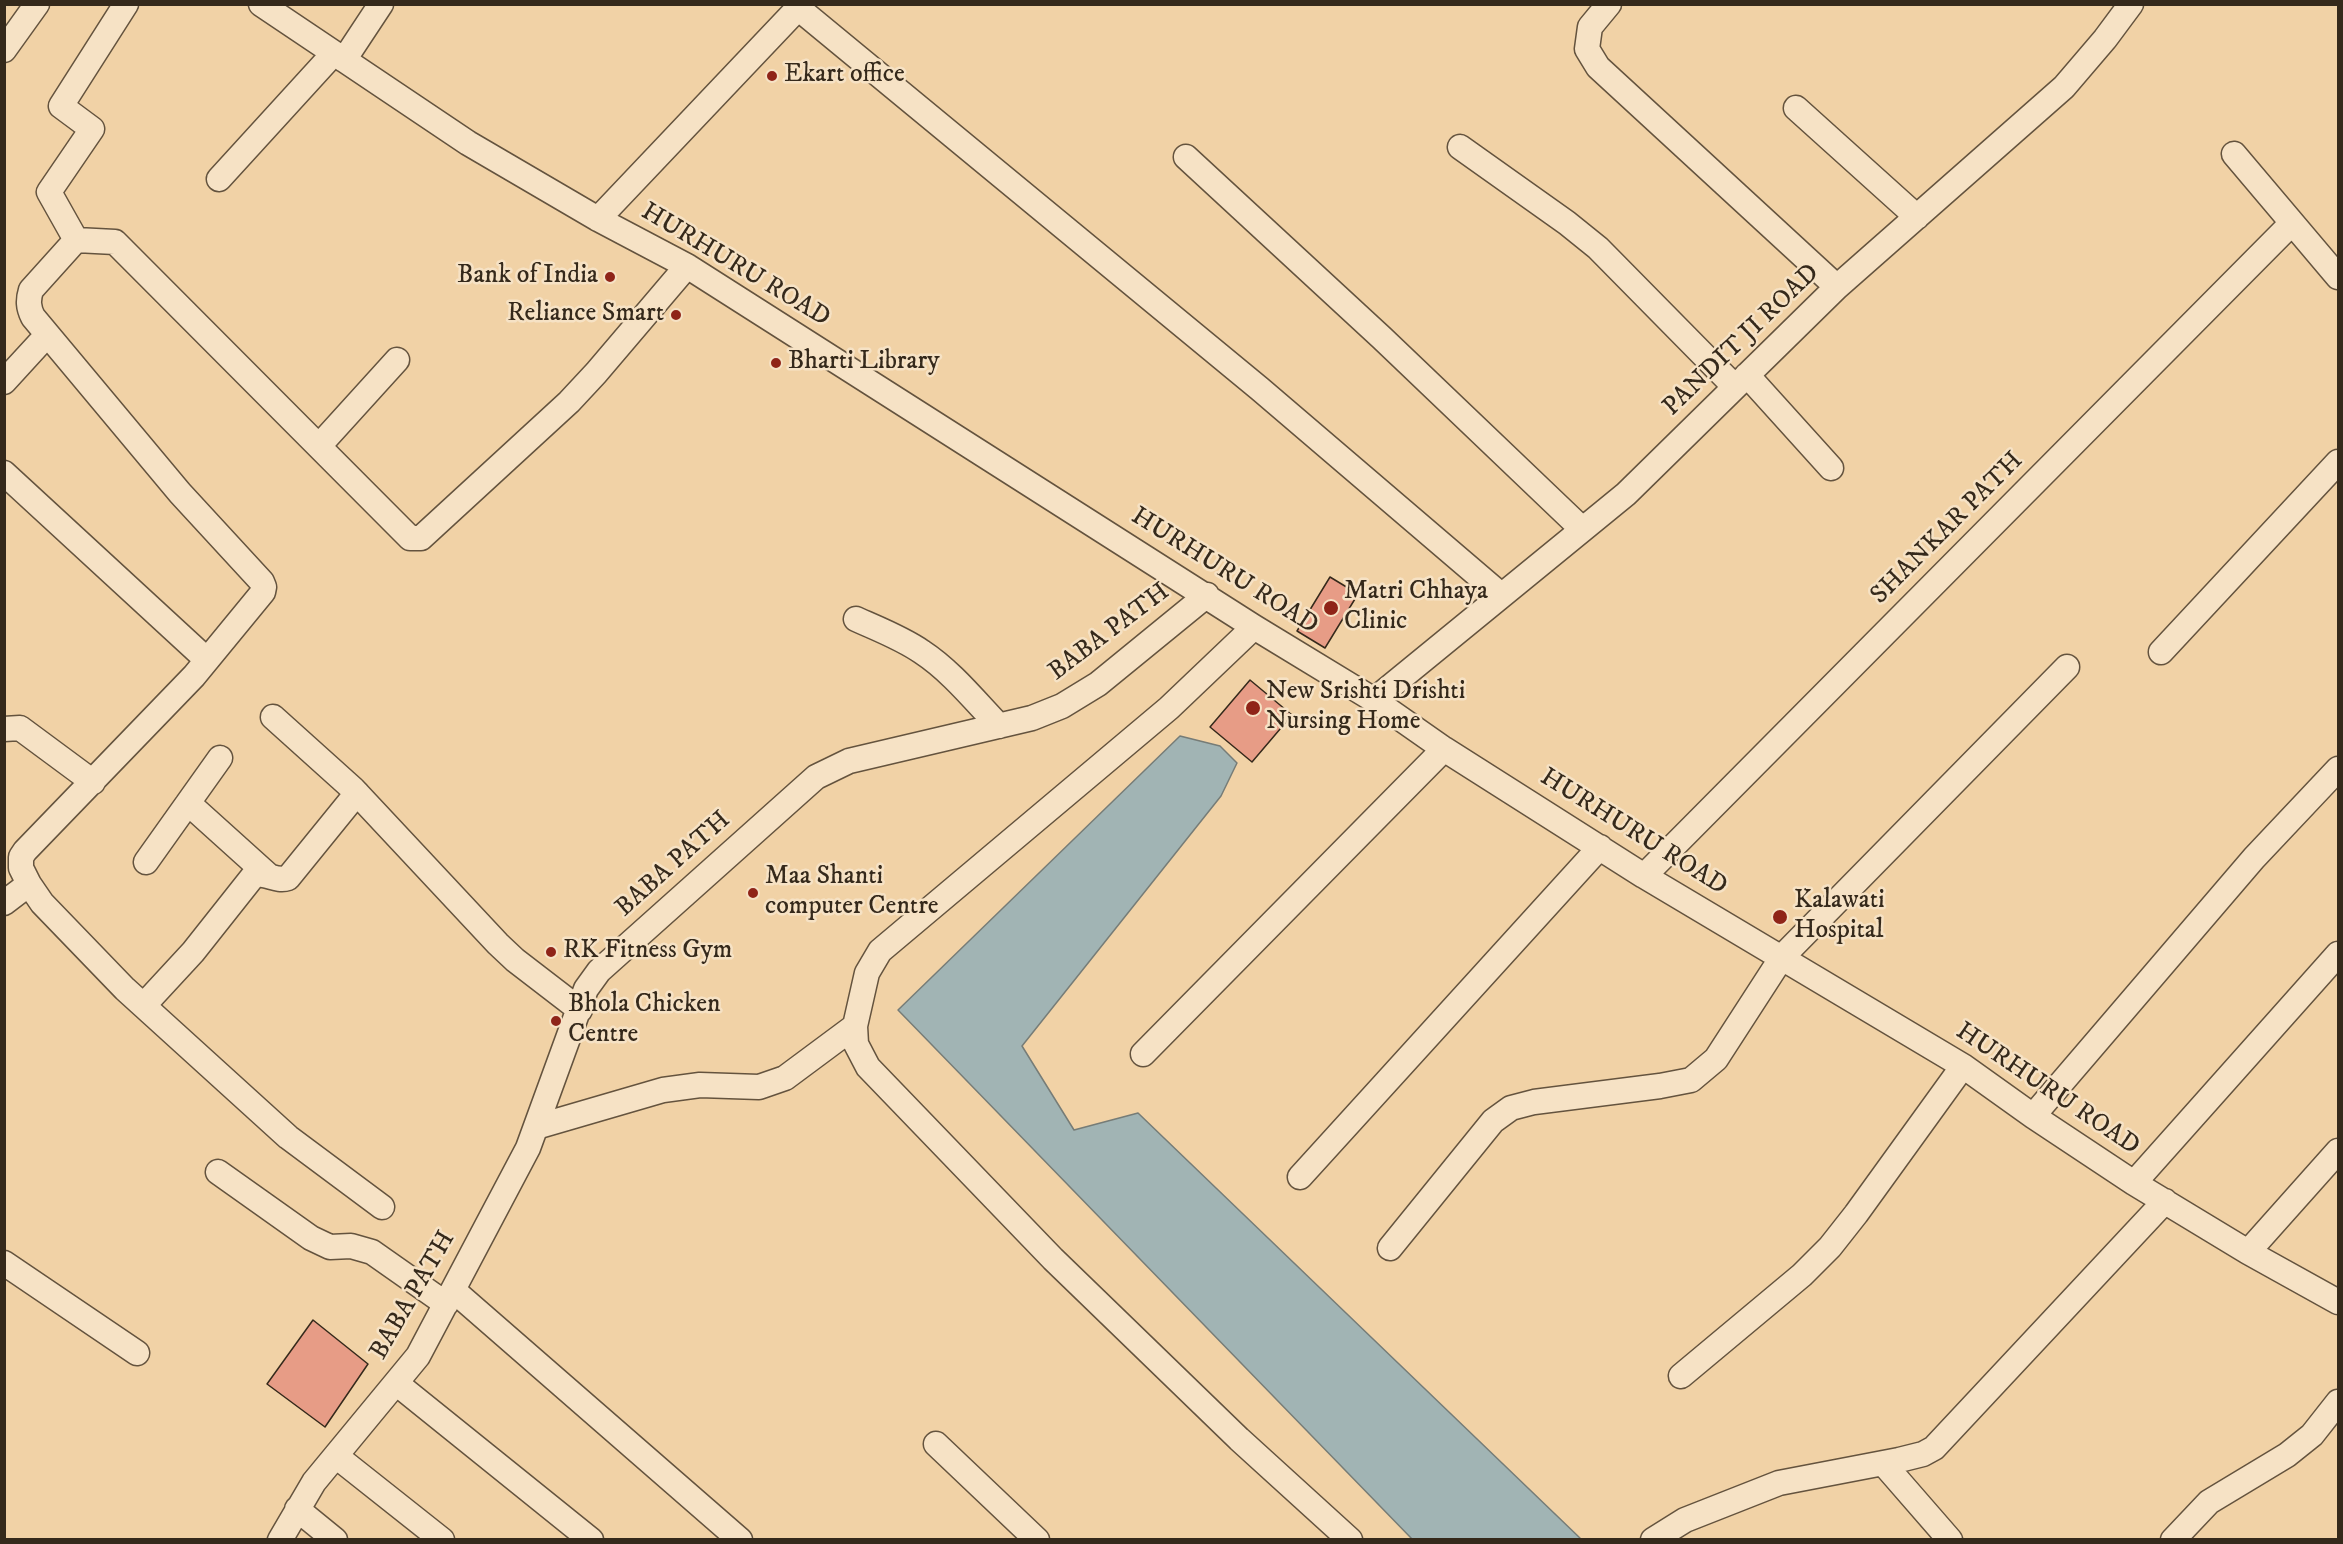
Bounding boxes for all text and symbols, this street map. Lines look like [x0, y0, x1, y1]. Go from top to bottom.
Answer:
place label: Ekart office [784, 60, 905, 92]
marker: Ekart office [765, 69, 779, 83]
street label: HURHURU ROAD [635, 197, 835, 335]
street label: PANDIT JI ROAD [1657, 258, 1827, 424]
place label: Bank of India [457, 261, 598, 293]
marker: Bank of India [603, 270, 617, 284]
place label: Reliance Smart [507, 299, 664, 331]
marker: Reliance Smart [669, 308, 683, 322]
place label: Bharti Library [788, 347, 940, 379]
marker: Bharti Library [769, 356, 783, 370]
street label: SHANKAR PATH [1865, 446, 2031, 612]
street label: HURHURU ROAD [1125, 502, 1323, 642]
street label: BABA PATH [1043, 577, 1177, 689]
place label: Matri Chhaya Clinic [1344, 577, 1488, 638]
marker: Matri Chhaya Clinic [1322, 599, 1340, 617]
place label: New Srishti Drishti Nursing Home [1266, 677, 1465, 738]
marker: New Srishti Drishti Nursing Home [1244, 699, 1262, 717]
street label: HURHURU ROAD [1534, 763, 1732, 903]
street label: BABA PATH [610, 805, 738, 925]
place label: Maa Shanti computer Centre [765, 862, 939, 924]
marker: Maa Shanti computer Centre [746, 886, 760, 900]
place label: Kalawati Hospital [1794, 886, 1885, 948]
marker: Kalawati Hospital [1771, 908, 1789, 926]
place label: RK Fitness Gym [563, 936, 732, 968]
marker: RK Fitness Gym [544, 945, 558, 959]
place label: Bhola Chicken Centre [568, 990, 721, 1052]
marker: Bhola Chicken Centre [549, 1014, 563, 1028]
street label: HURHURU ROAD [1949, 1017, 2145, 1163]
street label: BABA PATH [365, 1226, 463, 1366]

